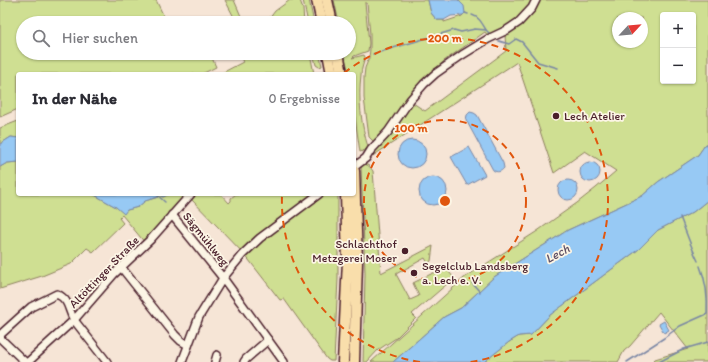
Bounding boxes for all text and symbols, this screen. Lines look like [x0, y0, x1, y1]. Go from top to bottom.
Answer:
north arrow [612, 12, 648, 48]
map controls [660, 12, 696, 84]
button: + [660, 12, 696, 48]
search box [16, 16, 356, 60]
icon: search [30, 27, 52, 49]
text: Hier suchen [62, 29, 138, 47]
text: 200 m [428, 31, 463, 45]
button: − [660, 48, 696, 84]
text: In der Nähe [32, 88, 117, 108]
text: 0 Ergebnisse [269, 91, 340, 106]
place label: Lech Atelier [564, 109, 625, 123]
marker: Lech Atelier [551, 111, 561, 121]
text: 100 m [394, 121, 428, 135]
centre of rings [438, 194, 452, 208]
street label: Sägmühlweg [180, 209, 233, 269]
street label: Altöttinger Straße [66, 233, 142, 311]
place label: Schlachthof Metzgerei Moser [312, 237, 397, 265]
water label: Lech [542, 241, 572, 266]
marker: Schlachthof Metzgerei Moser [400, 246, 410, 256]
place label: Segelclub Landsberg a. Lech e. V. [422, 259, 529, 287]
marker: Segelclub Landsberg a. Lech e. V. [409, 268, 419, 278]

